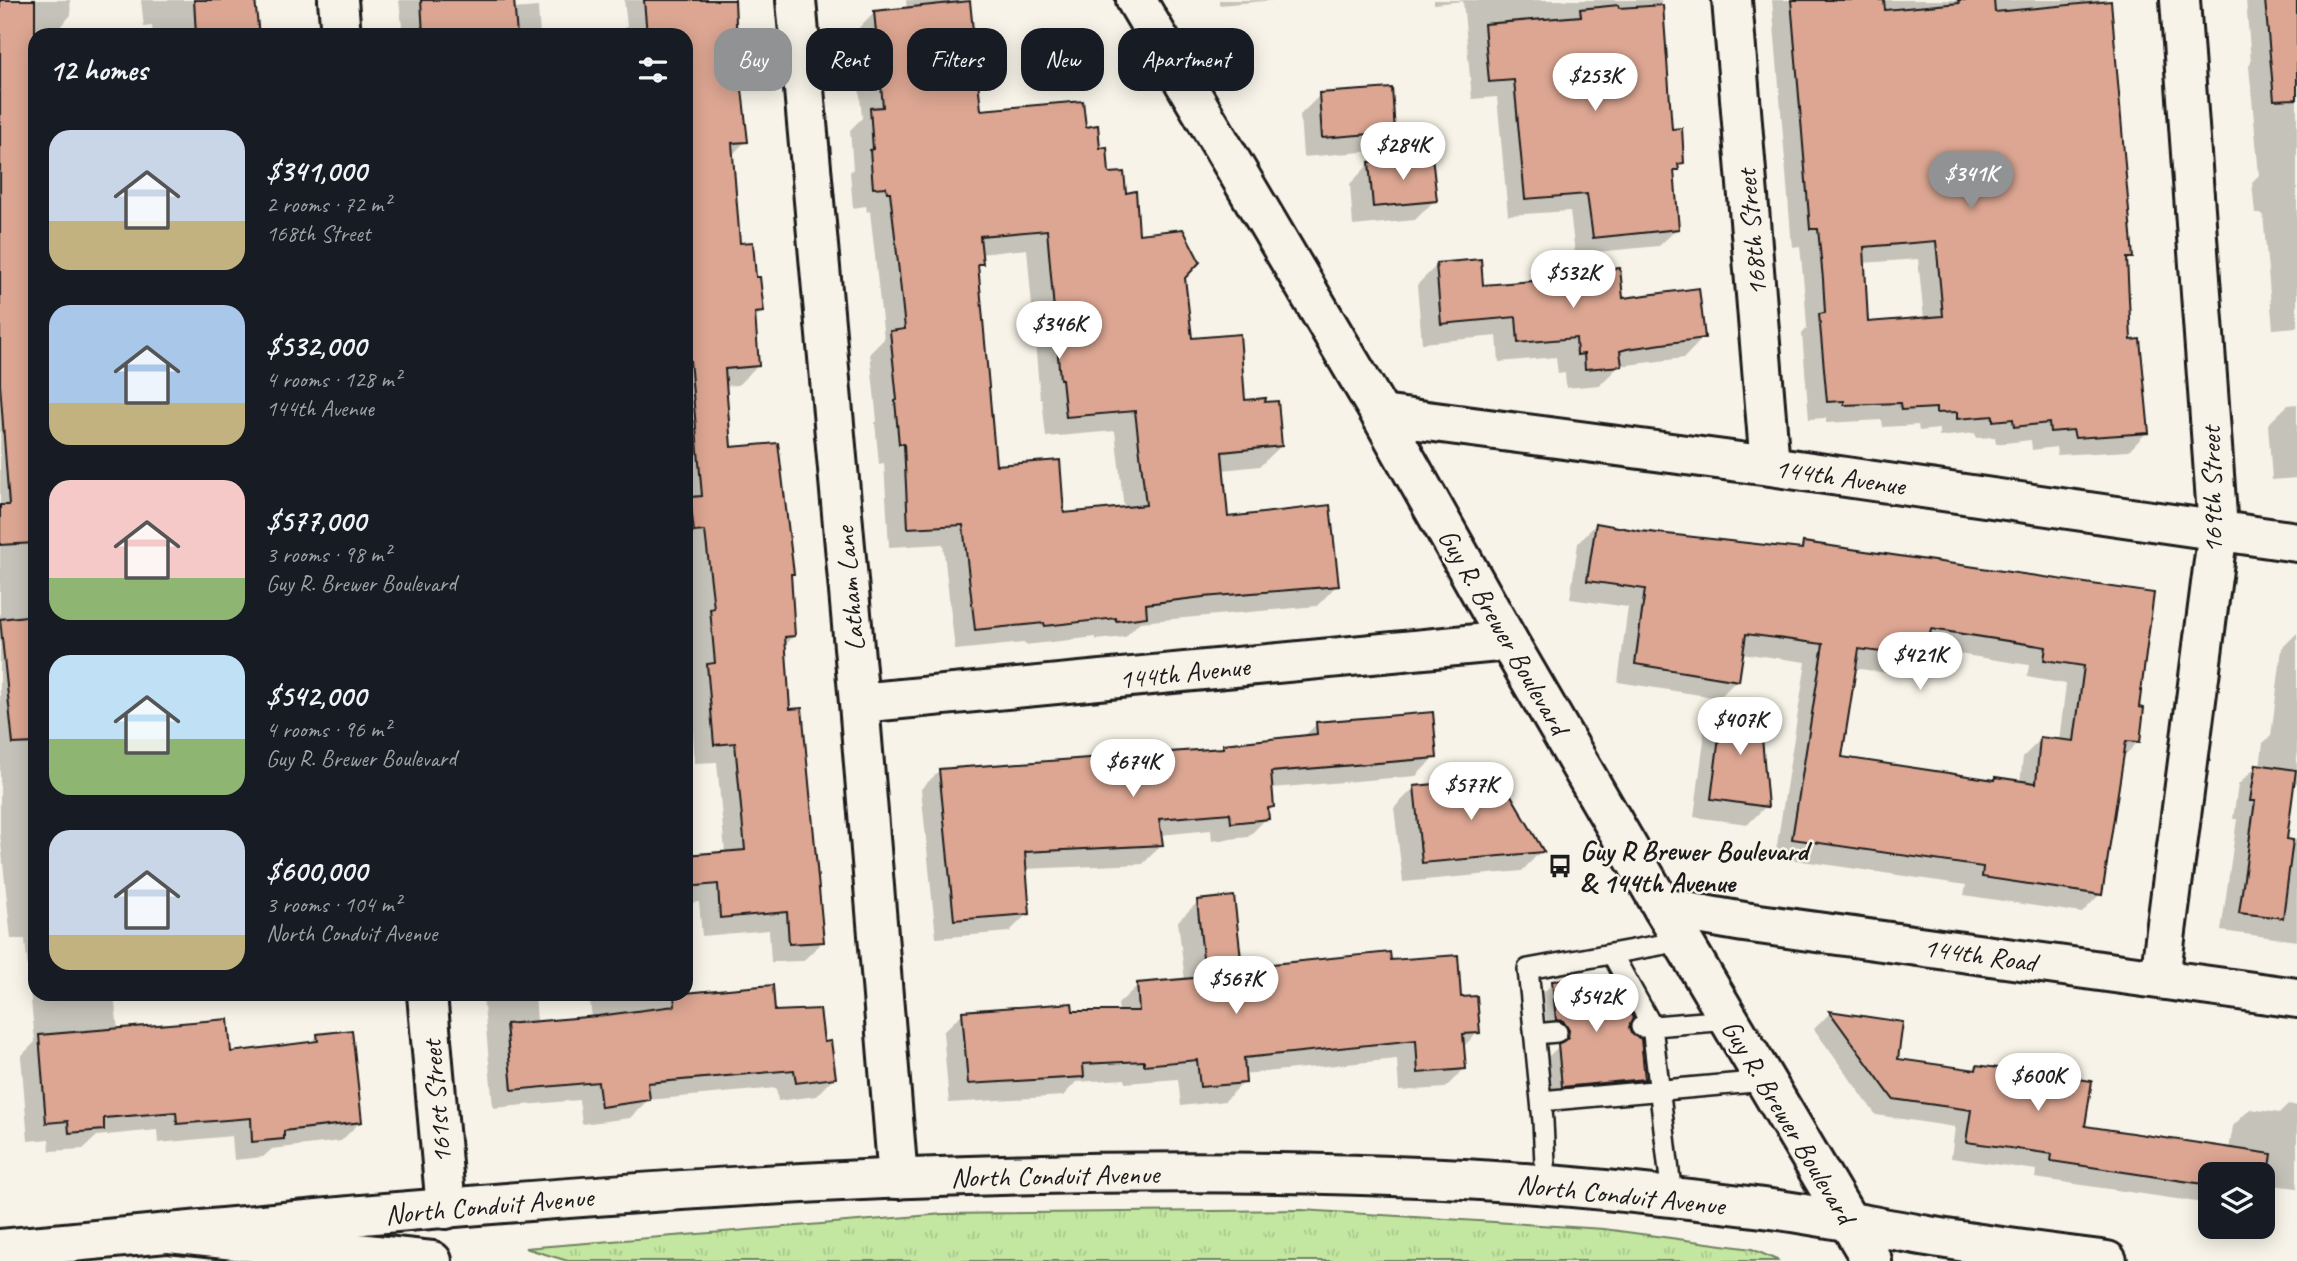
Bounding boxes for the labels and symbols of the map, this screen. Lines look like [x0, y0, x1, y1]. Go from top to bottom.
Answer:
pin: $253K [1546, 54, 1644, 113]
pin: $284K [1354, 122, 1452, 182]
pin: $341K [1922, 152, 2020, 211]
street label: 168th Street [1728, 165, 1774, 298]
pin: $532K [1524, 250, 1622, 310]
pin: $346K [1010, 302, 1108, 361]
street label: 169th Street [2193, 423, 2230, 554]
street label: 144th Avenue [1773, 450, 1909, 503]
street label: Guy R. Brewer Boulevard [1431, 522, 1579, 744]
street label: Latham Lane [826, 523, 872, 653]
pin: $421K [1871, 632, 1969, 692]
street label: 144th Avenue [1117, 648, 1253, 697]
pin: $407K [1691, 698, 1789, 757]
pin: $674K [1084, 740, 1182, 799]
pin: $577K [1422, 762, 1520, 822]
place label: Guy R Brewer Boulevard & 144th Avenue [1580, 833, 1812, 900]
bus stop icon: Guy R Brewer Boulevard & 144th Avenue [1546, 852, 1574, 880]
street label: 144th Road [1921, 929, 2042, 980]
pin: $567K [1187, 956, 1285, 1016]
pin: $542K [1547, 974, 1645, 1034]
street label: Guy R. Brewer Boulevard [1714, 1013, 1865, 1233]
street label: 161st Street [413, 1036, 459, 1165]
pin: $600K [1989, 1054, 2087, 1113]
street label: North Conduit Avenue [950, 1156, 1161, 1195]
street label: North Conduit Avenue [1515, 1166, 1728, 1223]
street label: North Conduit Avenue [384, 1179, 596, 1232]

